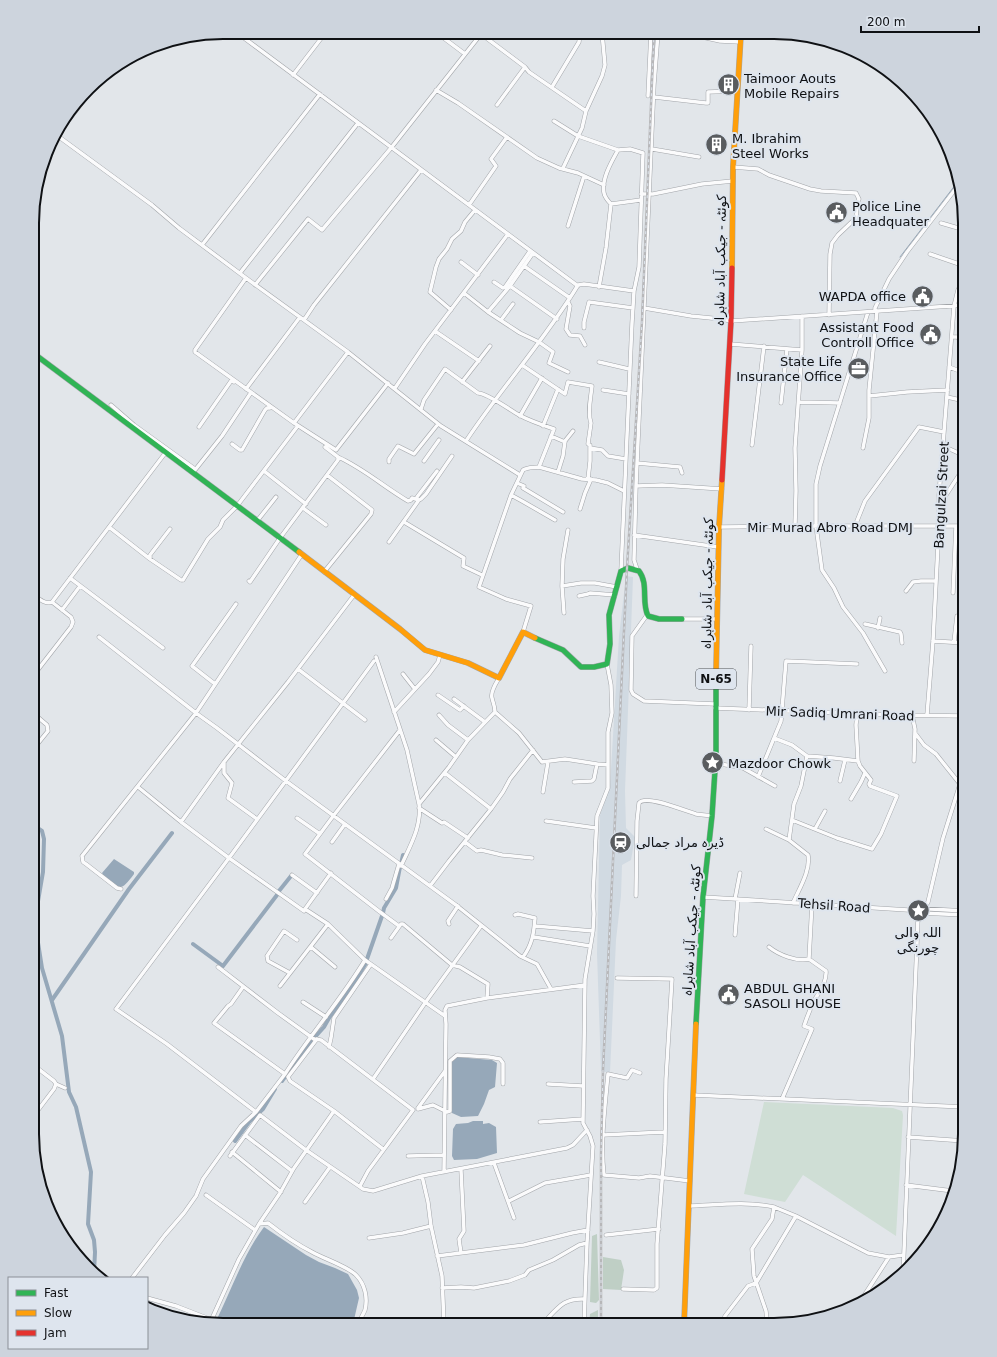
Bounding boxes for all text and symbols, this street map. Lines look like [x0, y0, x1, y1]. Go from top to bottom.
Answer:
scale bar [861, 8, 979, 34]
text: 200 m [867, 15, 905, 29]
place label: Taimoor Aouts Mobile Repairs [743, 71, 839, 101]
building icon: Taimoor Aouts Mobile Repairs [715, 72, 741, 98]
place label: M. Ibrahim Steel Works [732, 131, 809, 161]
building icon: M. Ibrahim Steel Works [703, 132, 729, 158]
street label: کوئٹہ - جیکب آباد شاہراہ [711, 193, 730, 326]
place label: Police Line Headquater [852, 199, 930, 229]
public building icon: Police Line Headquater [824, 200, 850, 226]
public building icon: WAPDA office [909, 283, 935, 309]
place label: WAPDA office [819, 289, 906, 304]
place label: Assistant Food Controll Office [819, 320, 914, 350]
public building icon: Assistant Food Controll Office [917, 321, 943, 347]
place label: State Life Insurance Office [736, 354, 842, 384]
office icon: State Life Insurance Office [845, 355, 871, 381]
street label: Bangulzai Street [931, 441, 952, 549]
street label: کوئٹہ - جیکب آباد شاہراہ [698, 516, 717, 649]
street label: Mir Murad Abro Road DMJ [747, 520, 913, 535]
road number: N-65 [696, 669, 736, 689]
street label: Mir Sadiq Umrani Road [765, 703, 915, 724]
place icon: Mazdoor Chowk [700, 750, 726, 776]
place label: Mazdoor Chowk [728, 756, 832, 771]
station icon: ڈیرہ مراد جمالی [608, 829, 634, 855]
place label: ڈیرہ مراد جمالی [636, 835, 724, 851]
street label: کوئٹہ - جیکب آباد شاہراہ [678, 863, 705, 996]
street label: Tehsil Road [796, 895, 871, 916]
place icon: اللہ والی چورنگی [905, 897, 931, 923]
place label: اللہ والی چورنگی [895, 925, 941, 956]
place label: ABDUL GHANI SASOLI HOUSE [744, 981, 841, 1011]
public building icon: ABDUL GHANI SASOLI HOUSE [716, 982, 742, 1008]
legend [8, 1277, 148, 1349]
text: Fast [44, 1286, 68, 1300]
text: Slow [44, 1306, 72, 1320]
text: Jam [43, 1326, 67, 1340]

